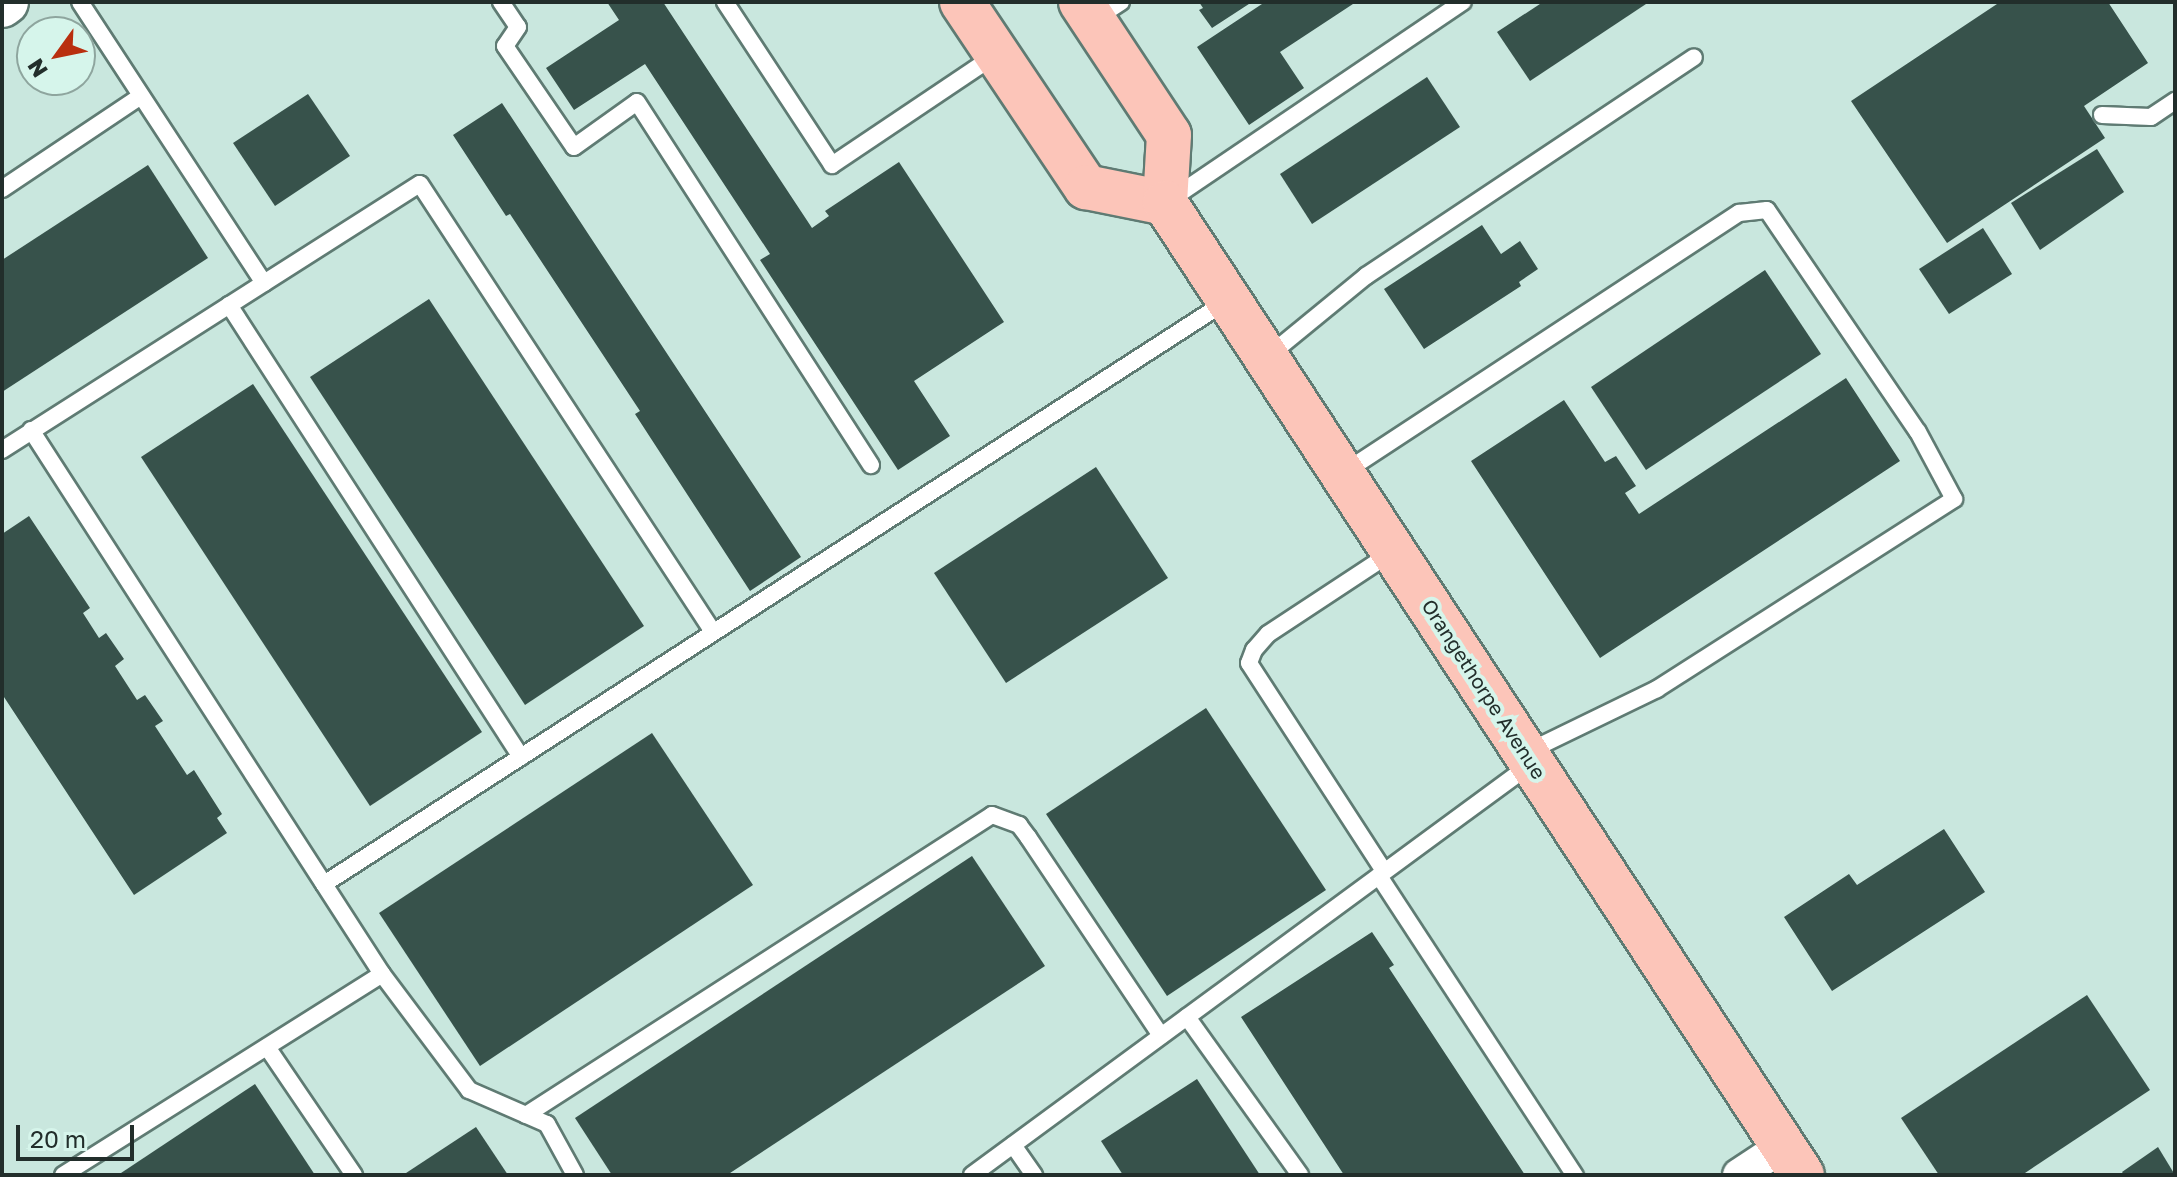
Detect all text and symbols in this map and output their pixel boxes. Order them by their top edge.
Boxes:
north arrow [16,16,96,96]
text: N [21,54,53,83]
street label: Orangethorpe Avenue [1417,595,1551,783]
scale bar [20,1109,138,1159]
text: 20 m [30,1124,86,1153]

